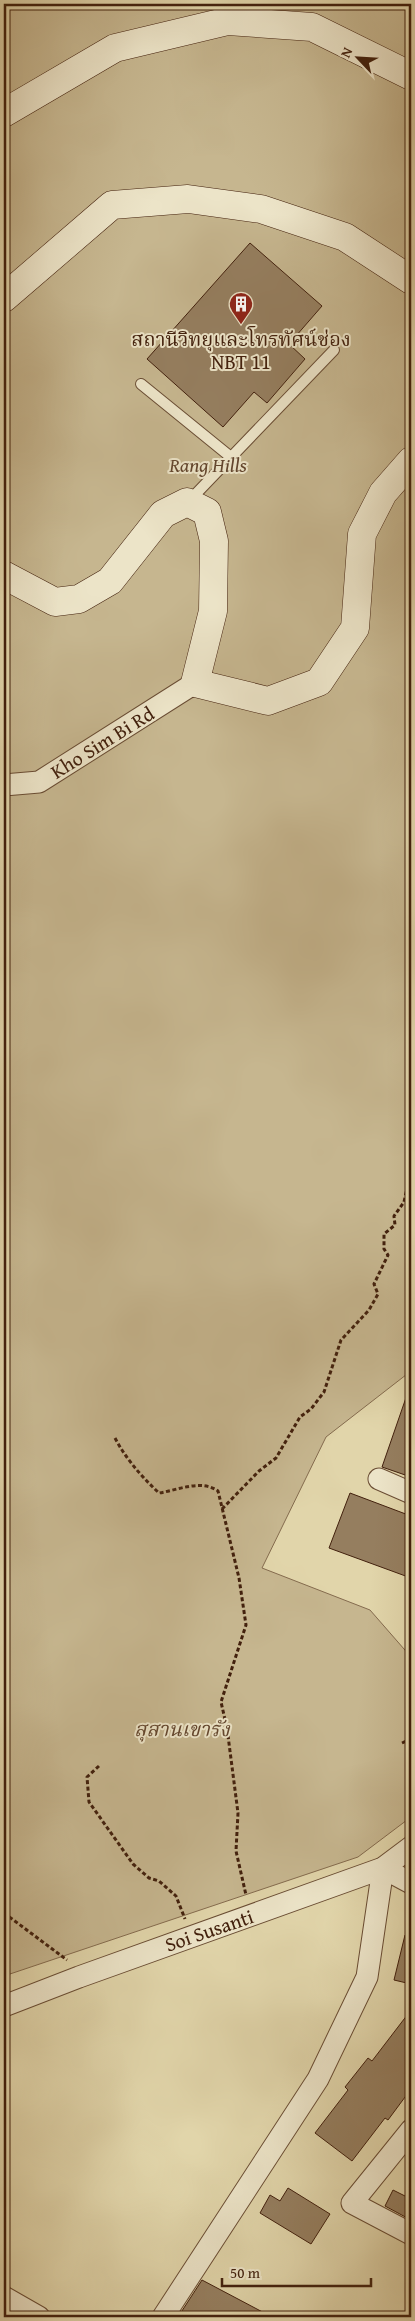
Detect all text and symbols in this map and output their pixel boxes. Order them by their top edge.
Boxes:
north arrow [332,32,382,82]
text: N [335,43,358,61]
building icon: สถานีวิทยุและโทรทัศน์ช่อง NBT 11 [228,291,254,325]
place label: สถานีวิทยุและโทรทัศน์ช่อง NBT 11 [131,324,351,376]
park label: Rang Hills [168,450,248,479]
street label: Kho Sim Bi Rd [45,698,160,785]
park label: สุสานเขารัง [134,1714,231,1743]
street label: Soi Susanti [161,1901,258,1959]
scale bar [222,2256,371,2288]
text: 50 m [230,2262,261,2283]

